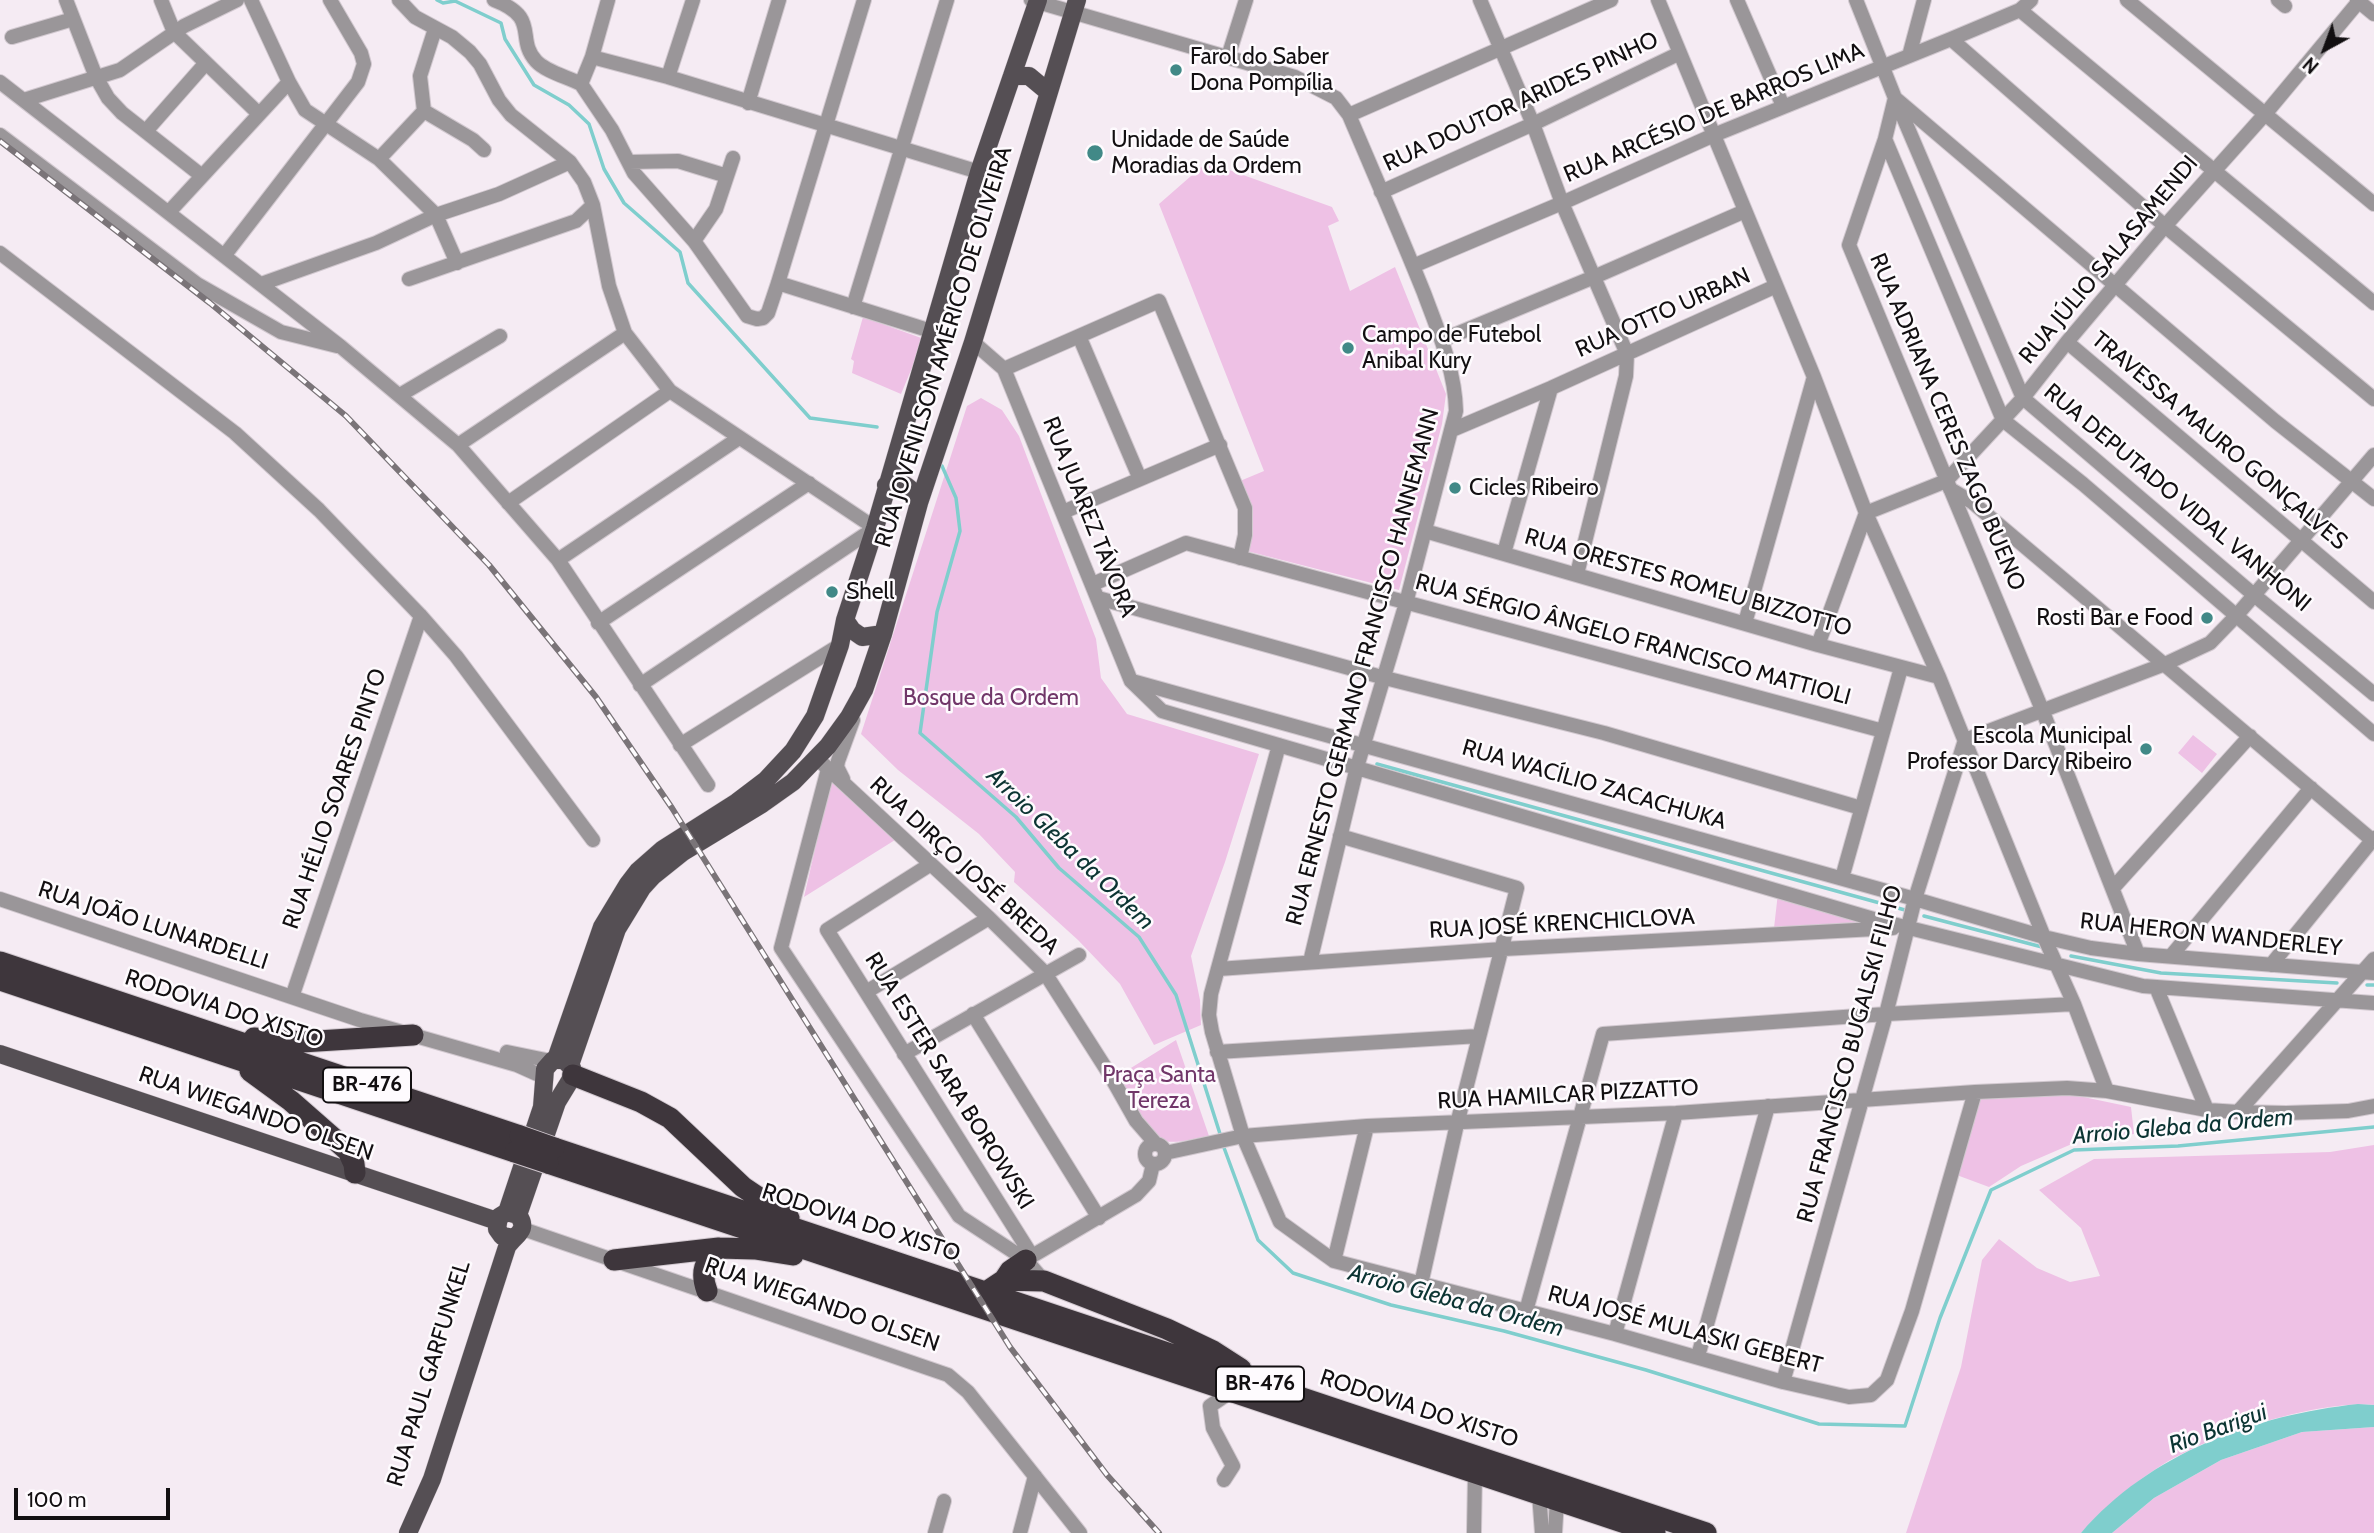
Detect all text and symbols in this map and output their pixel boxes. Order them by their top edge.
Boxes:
north arrow [2290,14,2360,84]
street label: RUA DOUTOR ARIDES PINHO [1379,26,1663,178]
street label: RUA ARCÉSIO DE BARROS LIMA [1560,37,1868,189]
place label: Farol do Saber Dona Pompília [1190,43,1333,97]
text: N [2298,52,2324,78]
marker: Farol do Saber Dona Pompília [1168,62,1184,78]
place label: Unidade de Saúde Moradias da Ordem [1111,126,1302,180]
street label: RUA JOVENILSON AMÉRICO DE OLIVEIRA [870,143,1018,551]
marker: Unidade de Saúde Moradias da Ordem [1085,143,1105,163]
street label: RUA JÚLIO SALASAMENDI [2014,150,2204,370]
street label: RUA ADRIANA CERES ZAGO BUENO [1863,249,2031,595]
street label: RUA OTTO URBAN [1571,262,1755,364]
place label: Campo de Futebol Anibal Kury [1362,321,1541,375]
street label: TRAVESSA MAURO GONÇALVES [2086,326,2352,556]
marker: Campo de Futebol Anibal Kury [1340,340,1356,356]
street label: RUA DEPUTADO VIDAL VANHONI [2038,378,2316,618]
street label: RUA ERNESTO GERMANO FRANCISCO HANNEMANN [1281,405,1445,929]
street label: RUA JUAREZ TÁVORA [1036,413,1142,621]
place label: Cicles Ribeiro [1469,474,1599,502]
marker: Cicles Ribeiro [1447,480,1463,496]
street label: RUA ORESTES ROMEU BIZZOTTO [1521,523,1855,643]
street label: RUA SÉRGIO ÂNGELO FRANCISCO MATTIOLI [1412,568,1854,712]
place label: Shell [846,578,894,606]
marker: Shell [824,584,840,600]
place label: Rosti Bar e Food [2036,604,2193,632]
marker: Rosti Bar e Food [2199,610,2215,626]
street label: RUA HÉLIO SOARES PINTO [277,665,393,933]
park label: Bosque da Ordem [903,684,1079,712]
place label: Escola Municipal Professor Darcy Ribeiro [1907,722,2132,776]
street label: RUA WACÍLIO ZACACHUKA [1459,734,1729,836]
marker: Escola Municipal Professor Darcy Ribeiro [2138,741,2154,757]
water label: Arroio Gleba da Ordem [980,762,1160,936]
street label: RUA DIRÇO JOSÉ BREDA [864,771,1064,961]
street label: RUA JOÃO LUNARDELLI [35,876,271,976]
street label: RUA FRANCISCO BUGALSKI FILHO [1792,882,1908,1226]
street label: RUA JOSÉ KRENCHICLOVA [1428,903,1696,945]
street label: RUA HERON WANDERLEY [2079,908,2343,962]
street label: RUA ESTER SARA BOROWSKI [858,948,1040,1214]
street label: RODOVIA DO XISTO [121,964,327,1054]
street label: RUA WIEGANDO OLSEN [135,1061,377,1167]
park label: Praça Santa Tereza [1102,1061,1216,1115]
road number: BR-476 [323,1068,411,1102]
street label: RUA HAMILCAR PIZZATTO [1437,1074,1699,1116]
water label: Arroio Gleba da Ordem [2071,1103,2295,1151]
street label: RODOVIA DO XISTO [758,1178,964,1268]
street label: RUA WIEGANDO OLSEN [701,1252,943,1358]
street label: RUA PAUL GARFUNKEL [382,1258,476,1490]
water label: Arroio Gleba da Ordem [1345,1258,1567,1344]
street label: RUA JOSÉ MULASKI GEBERT [1545,1280,1825,1380]
street label: RODOVIA DO XISTO [1316,1364,1522,1454]
road number: BR-476 [1216,1366,1304,1402]
water label: Rio Barigui [2165,1398,2271,1460]
scale bar [18,1474,173,1518]
text: 100 m [27,1487,86,1512]

